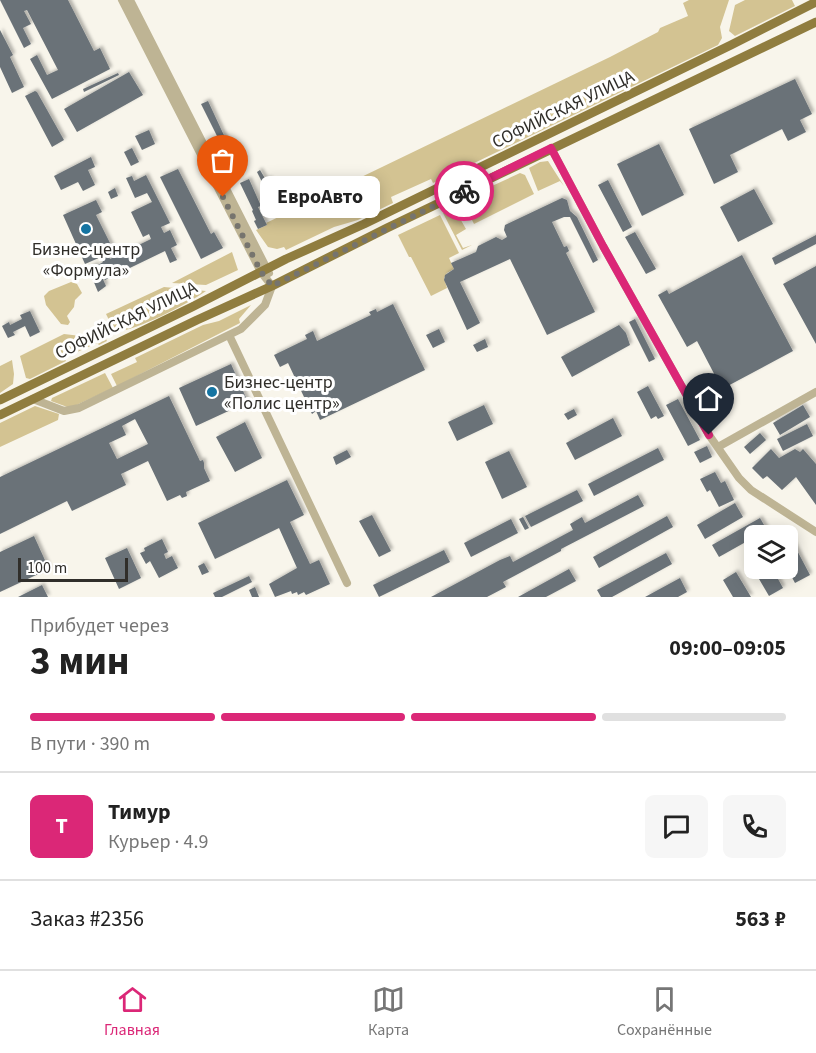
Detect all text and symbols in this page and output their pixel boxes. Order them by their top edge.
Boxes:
street label: СОФИЙСКАЯ УЛИЦА [488,64,639,155]
pin [197,135,248,197]
icon: bag [206,144,239,177]
courier [434,161,494,221]
icon: bike [448,175,481,208]
callout: ЕвроАвто [259,176,379,218]
text: ЕвроАвто [277,183,363,211]
marker: Бизнес-центр «Формула» [79,222,93,236]
place label: Бизнес-центр «Формула» [32,237,140,283]
street label: СОФИЙСКАЯ УЛИЦА [51,275,202,366]
place label: Бизнес-центр «Полис центр» [224,370,340,416]
pin [683,373,734,435]
icon: home [692,382,725,415]
marker: Бизнес-центр «Полис центр» [205,385,219,399]
map controls [744,525,798,579]
button: layers [744,525,798,579]
scale bar [18,555,128,582]
text: 100 m [27,557,67,579]
text: Прибудет через [30,612,169,640]
text: 09:00–09:05 [669,632,786,664]
text: 3 мин [30,634,130,690]
text: В пути · 390 m [30,730,150,758]
button: chat [645,795,708,858]
button: phone [723,795,786,858]
text: Тимур [108,796,171,828]
text: Т [55,810,68,842]
text: Курьер · 4.9 [108,828,208,856]
text: Заказ #2356 [30,903,144,935]
text: 563 ₽ [735,903,786,935]
tab: Главная [104,983,160,1041]
tab: Карта [368,983,409,1041]
tab: Сохранённые [617,983,712,1041]

